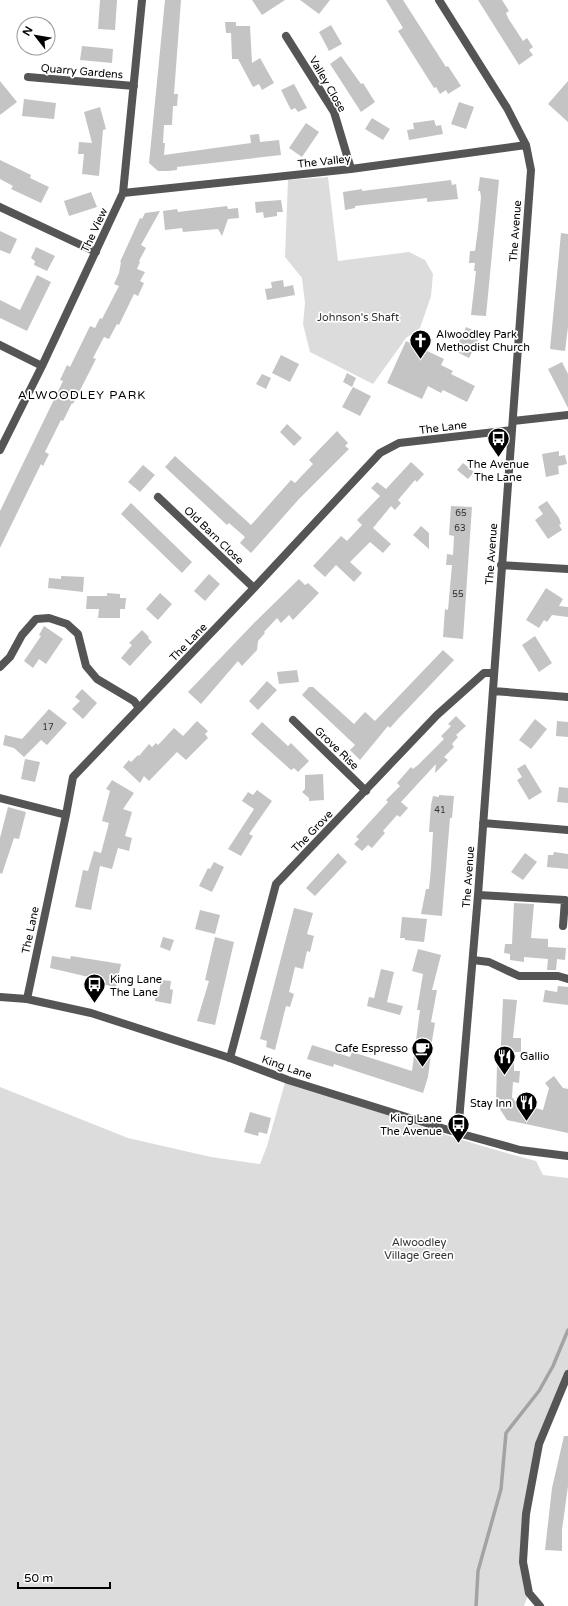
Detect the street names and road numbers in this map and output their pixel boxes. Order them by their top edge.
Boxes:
street label: Valley Close [306,54,349,114]
street label: Quarry Gardens [40,61,124,82]
street label: The Valley [297,152,351,171]
street label: The Avenue [507,200,524,262]
street label: The View [79,206,111,255]
street label: The Lane [419,418,468,437]
street label: Old Barn Close [181,504,246,567]
street label: The Avenue [483,523,500,585]
street label: The Lane [167,621,210,664]
street label: Grove Rise [312,724,361,772]
street label: The Grove [289,808,336,855]
street label: The Avenue [460,846,477,908]
street label: The Lane [19,905,42,955]
street label: King Lane [260,1053,314,1082]

